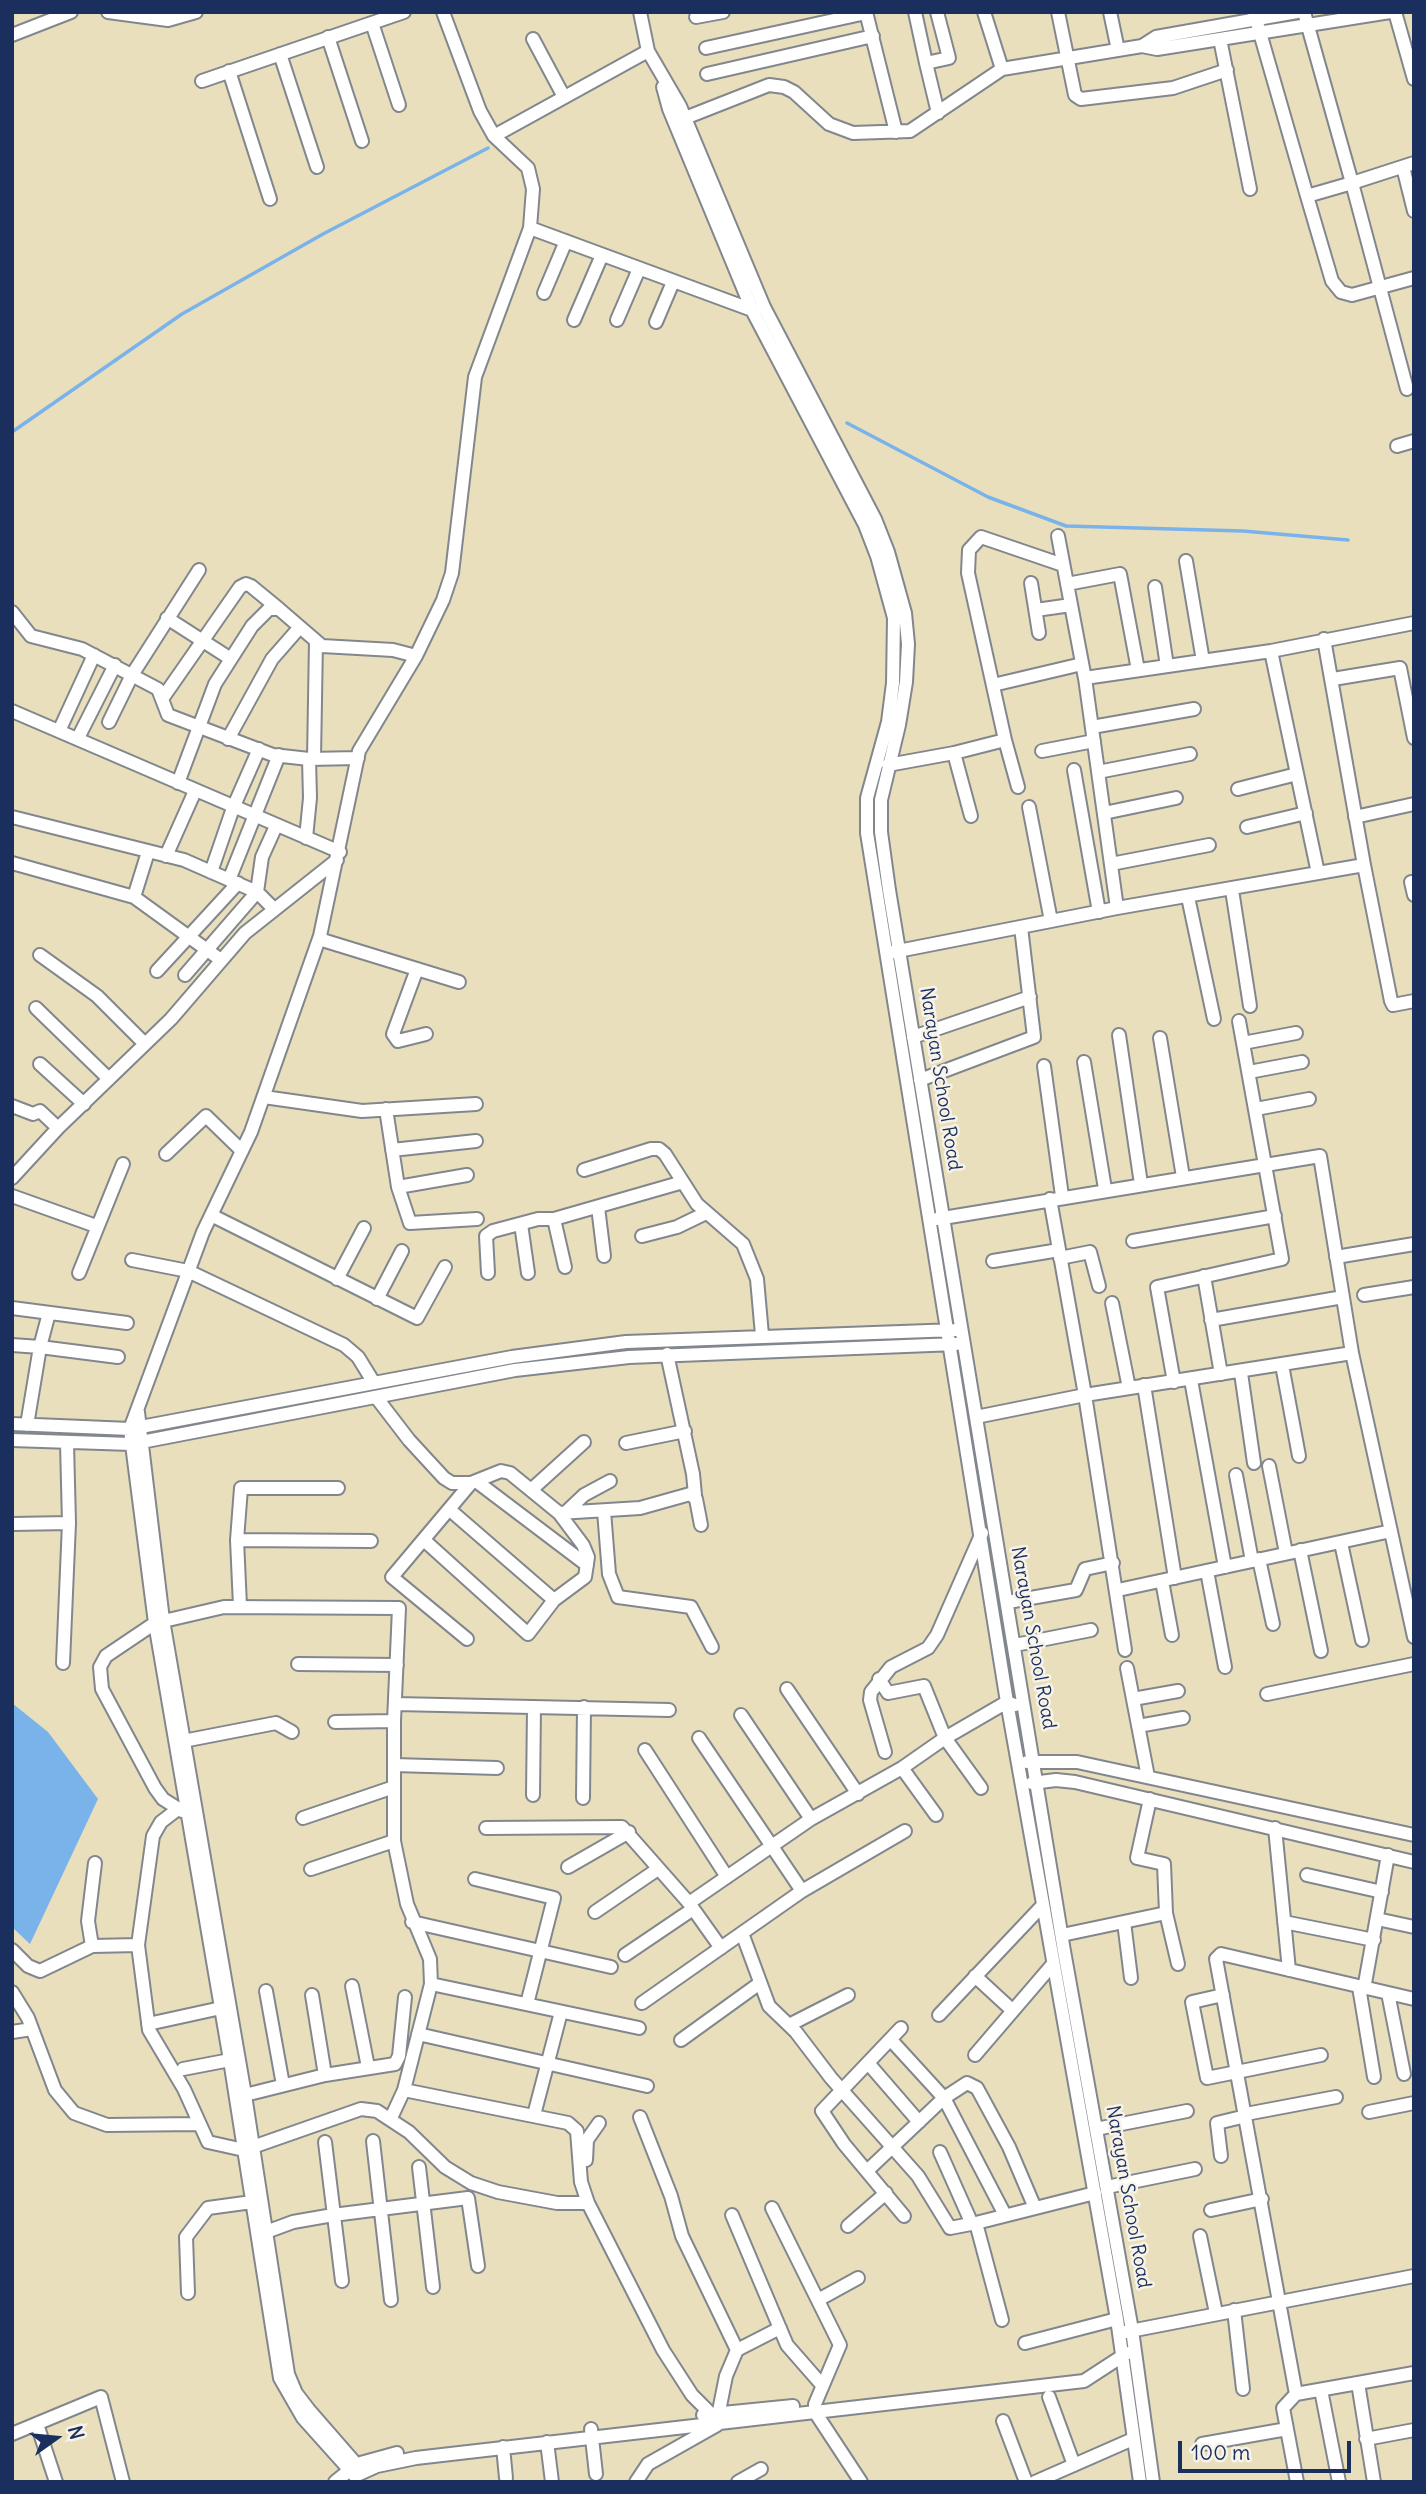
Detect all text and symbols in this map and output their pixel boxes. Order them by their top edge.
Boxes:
street label: Narayan School Road [914,986,966,1172]
street label: Narayan School Road [1006,1545,1060,1731]
street label: Narayan School Road [1101,2104,1155,2290]
north arrow [21,2403,91,2473]
text: N [63,2423,90,2442]
scale bar [1181,2428,1354,2472]
text: 100 m [1191,2439,1250,2466]

